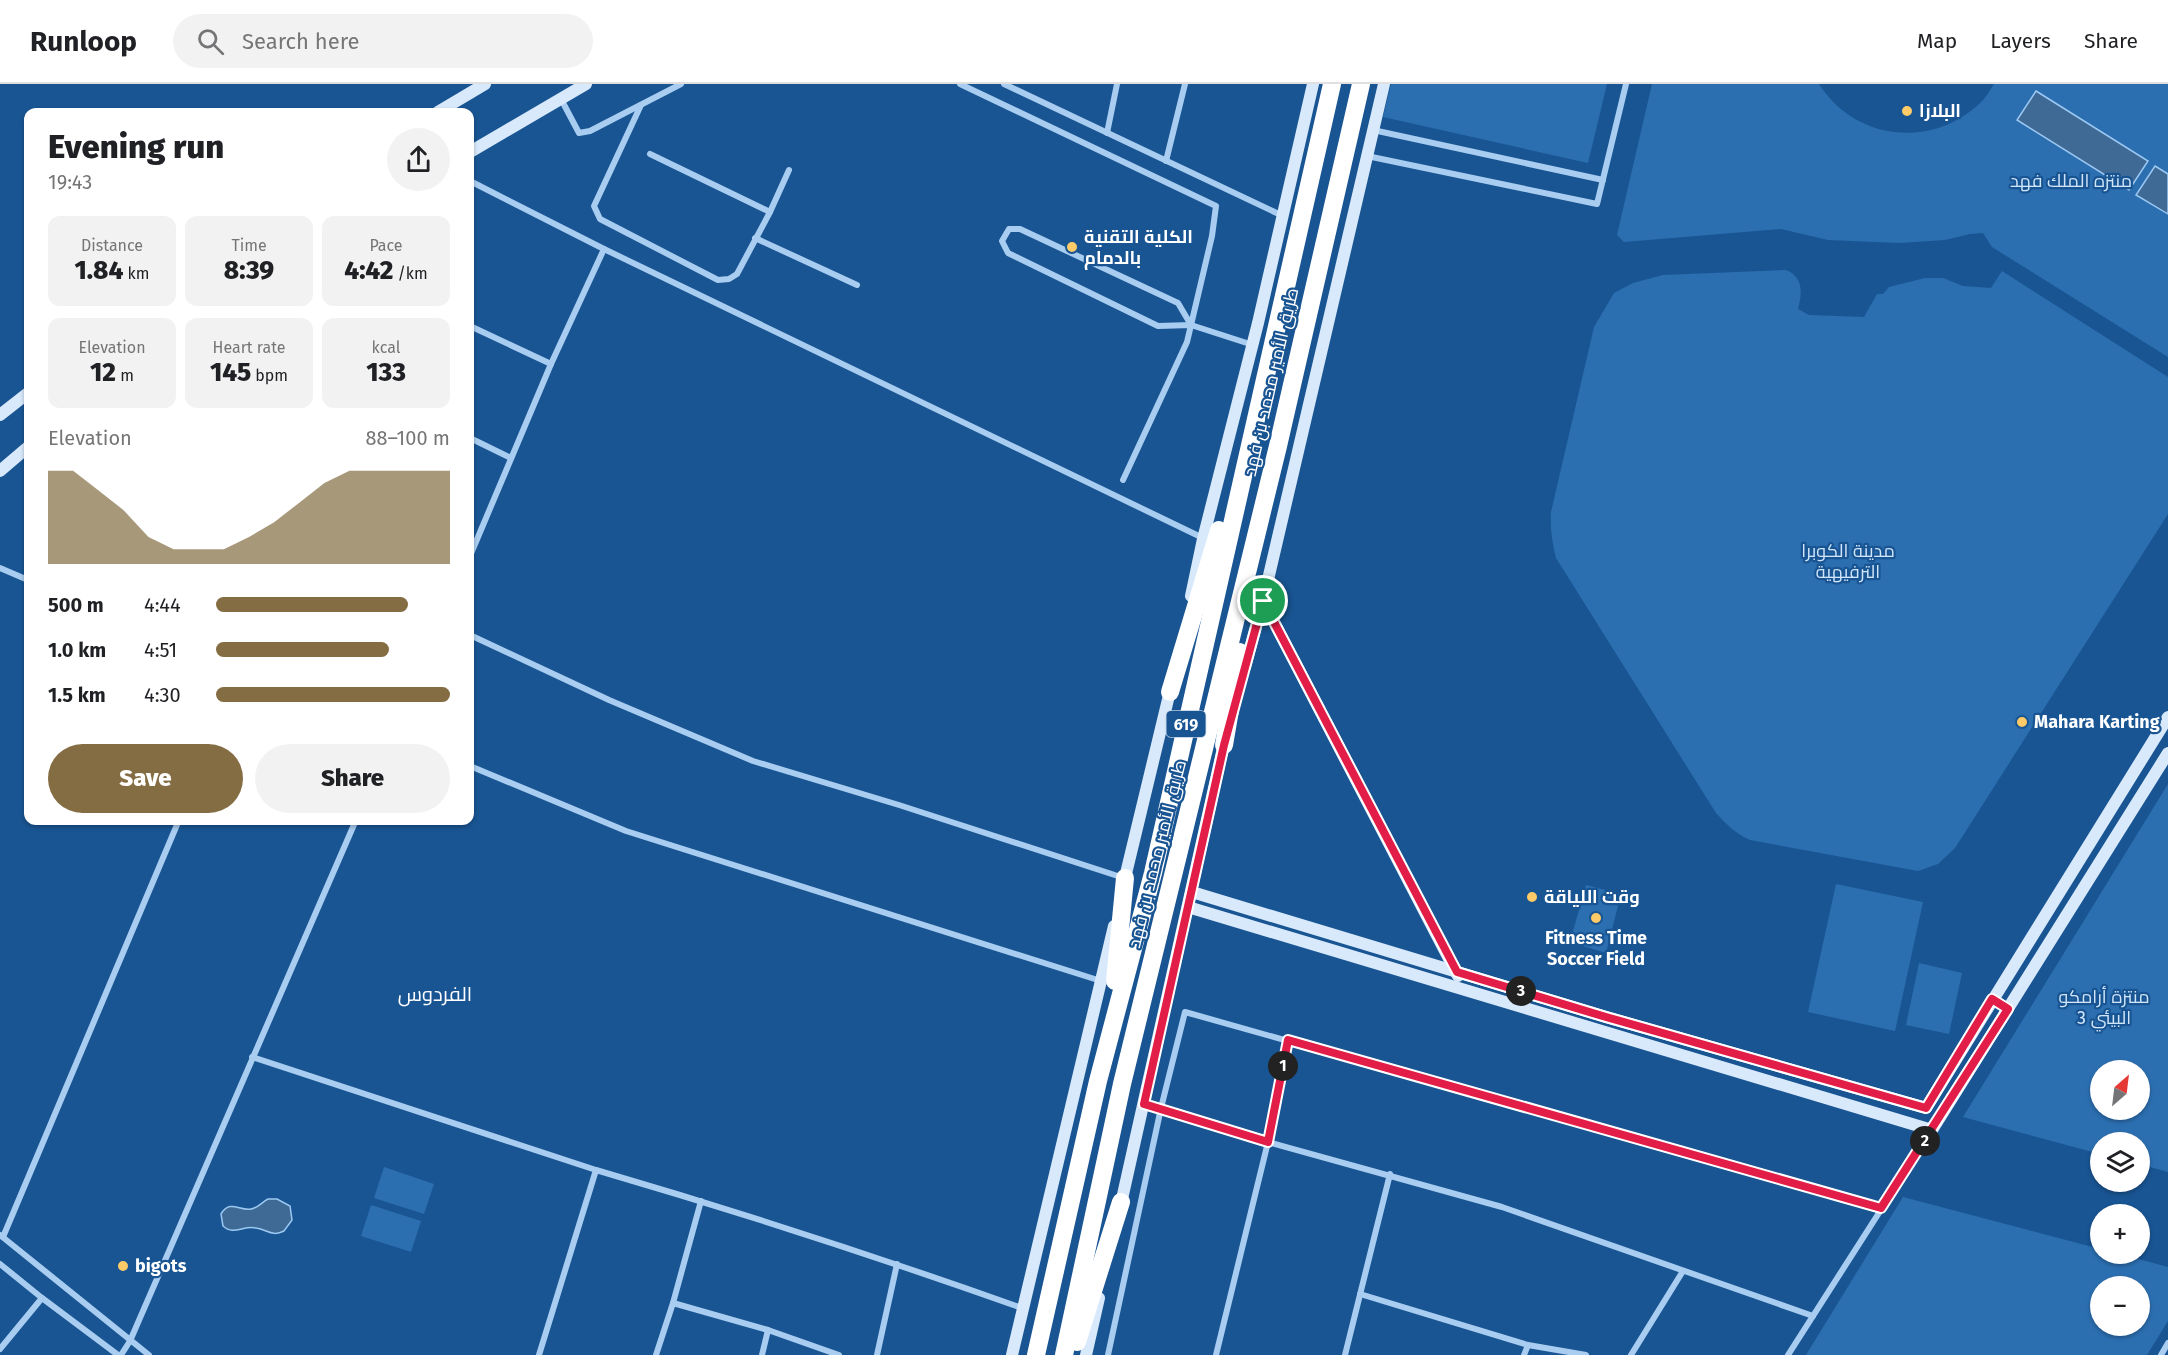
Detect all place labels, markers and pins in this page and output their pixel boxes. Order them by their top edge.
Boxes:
place label: البلازا [1919,100,1961,122]
marker: البلازا [1900,104,1914,118]
place label: الكلية التقنية بالدمام [1084,226,1193,270]
marker: الكلية التقنية بالدمام [1065,240,1079,254]
pin [1237,575,1288,626]
place label: Mahara Karting [2034,711,2160,733]
marker: Mahara Karting [2015,715,2029,729]
place label: وقت اللياقة [1544,886,1640,908]
marker: وقت اللياقة [1525,890,1539,904]
marker: Fitness Time Soccer Field [1589,911,1603,925]
place label: Fitness Time Soccer Field [1545,927,1647,970]
pin: 3 [1506,976,1536,1006]
pin: 1 [1268,1051,1298,1081]
pin: 2 [1910,1126,1940,1156]
place label: bigots [135,1255,187,1277]
marker: bigots [116,1259,130,1273]

